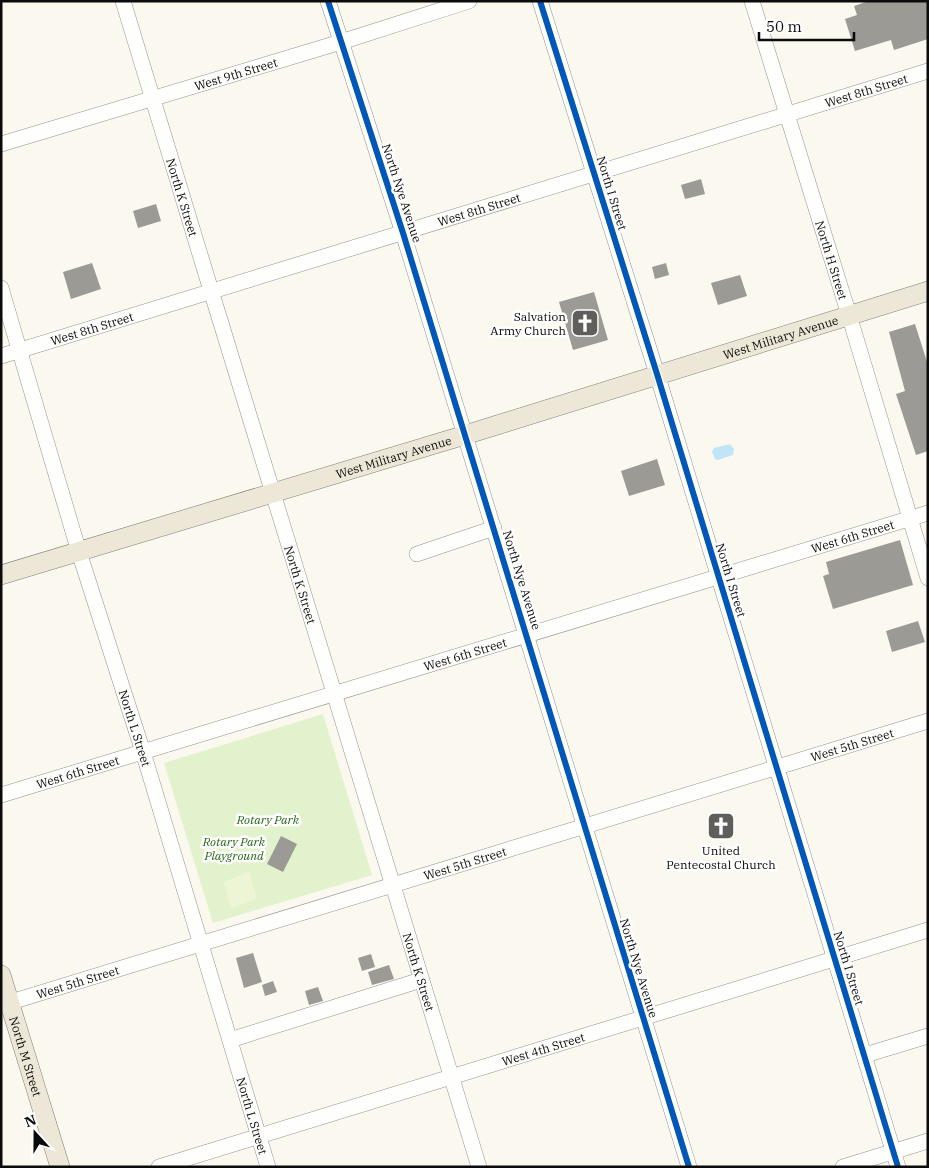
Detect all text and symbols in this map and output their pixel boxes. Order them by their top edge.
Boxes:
scale bar [759,10,854,42]
text: 50 m [766,17,802,36]
street label: West 9th Street [192,54,279,93]
street label: West 8th Street [823,70,909,110]
street label: North Nye Avenue [379,142,425,244]
street label: North I Street [594,154,630,232]
street label: North K Street [164,156,202,238]
street label: West 8th Street [436,189,522,229]
street label: North H Street [813,219,851,301]
street label: West 8th Street [49,308,135,348]
church icon: Salvation Army Church [570,308,600,338]
place label: Salvation Army Church [490,309,566,338]
street label: West Military Avenue [721,312,840,362]
street label: West Military Avenue [334,432,453,481]
street label: West 6th Street [809,516,896,556]
street label: North Nye Avenue [500,529,544,631]
street label: North I Street [713,541,749,619]
street label: North K Street [282,544,320,626]
street label: West 6th Street [422,634,508,674]
street label: North L Street [116,688,154,768]
street label: West 5th Street [809,725,895,764]
street label: West 6th Street [34,752,121,791]
church icon: United Pentecostal Church [706,811,736,841]
park label: Rotary Park [236,812,300,827]
park label: Rotary Park Playground [202,834,266,863]
street label: West 5th Street [421,843,508,883]
place label: United Pentecostal Church [666,843,776,872]
street label: North Nye Avenue [617,917,661,1019]
street label: North I Street [831,929,867,1007]
street label: North K Street [400,931,438,1013]
street label: West 5th Street [34,962,121,1001]
street label: North M Street [7,1014,45,1098]
street label: West 4th Street [500,1029,586,1068]
street label: North L Street [234,1075,271,1156]
north arrow [10,1108,60,1158]
text: N [22,1110,39,1131]

